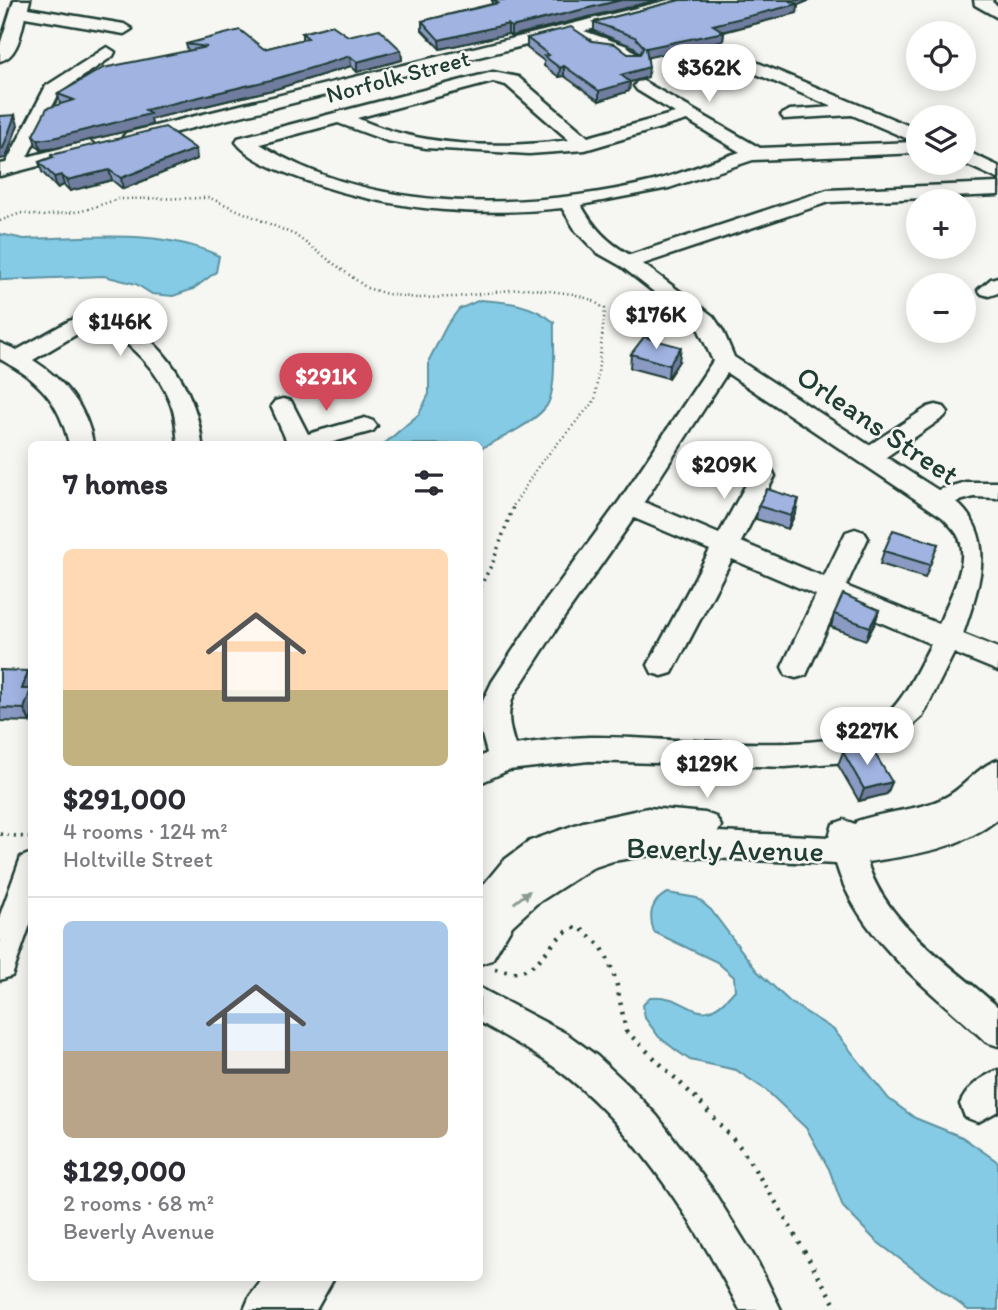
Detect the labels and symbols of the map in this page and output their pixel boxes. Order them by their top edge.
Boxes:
street label: Norfolk Street [323,43,473,109]
pin: $362K [660,44,758,104]
pin: $176K [607,292,705,351]
pin: $146K [71,298,169,358]
pin: $291K [277,354,375,413]
street label: Orleans Street [790,357,966,493]
pin: $209K [675,442,773,501]
pin: $227K [818,708,916,767]
pin: $129K [658,740,756,800]
street label: Beverly Avenue [626,829,824,869]
one-way arrow [513,890,531,905]

